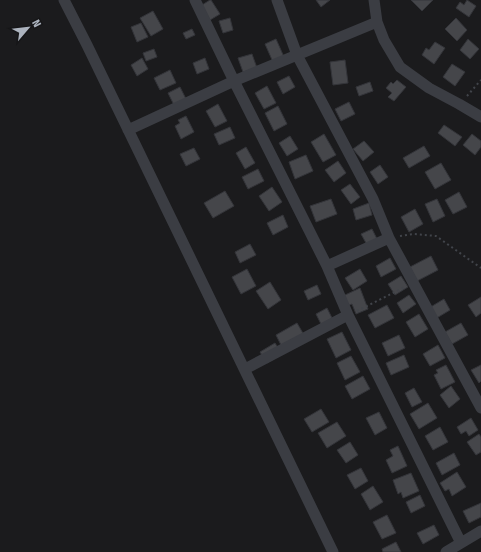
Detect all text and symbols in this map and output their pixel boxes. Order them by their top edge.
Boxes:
north arrow [8,8,48,48]
text: N [29,18,44,30]

